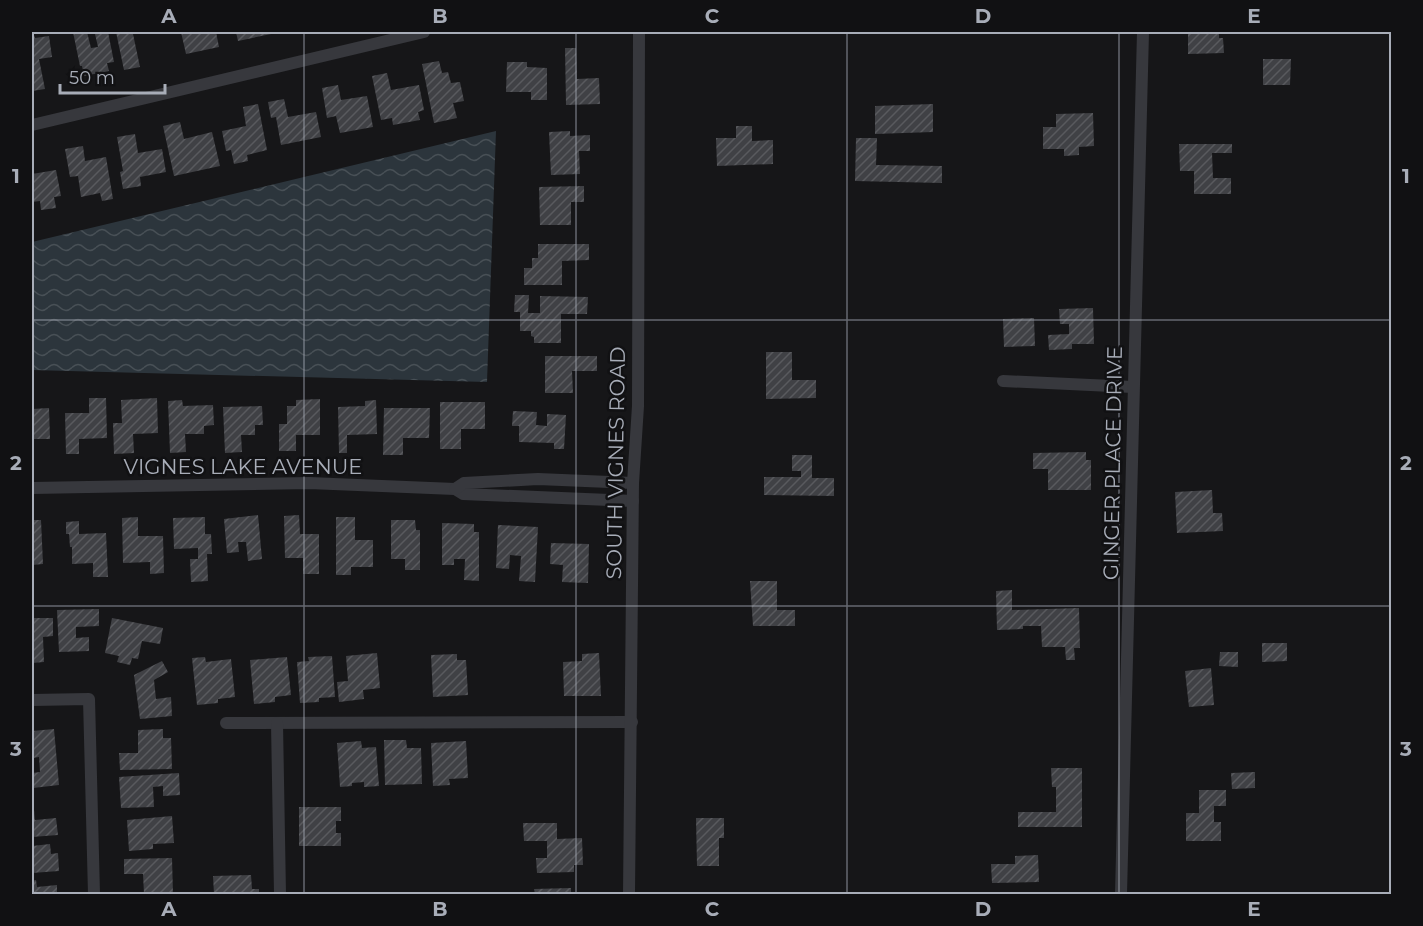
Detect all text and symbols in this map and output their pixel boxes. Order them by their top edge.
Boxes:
text: A [160,4,177,28]
text: B [432,4,448,28]
text: C [705,4,720,28]
text: D [975,4,991,28]
text: E [1247,4,1261,28]
scale bar [60,57,165,95]
text: 50 m [69,67,115,89]
text: 1 [12,164,20,188]
text: 1 [1402,164,1410,188]
street label: SOUTH VIGNES ROAD [601,346,630,580]
street label: GINGER PLACE DRIVE [1098,346,1127,580]
text: 2 [10,451,22,475]
text: 2 [1400,451,1412,475]
street label: VIGNES LAKE AVENUE [124,454,362,479]
text: 3 [9,737,22,761]
text: 3 [1399,737,1412,761]
text: A [160,897,177,921]
text: B [432,897,448,921]
text: C [705,897,720,921]
text: D [975,897,991,921]
text: E [1247,897,1261,921]

